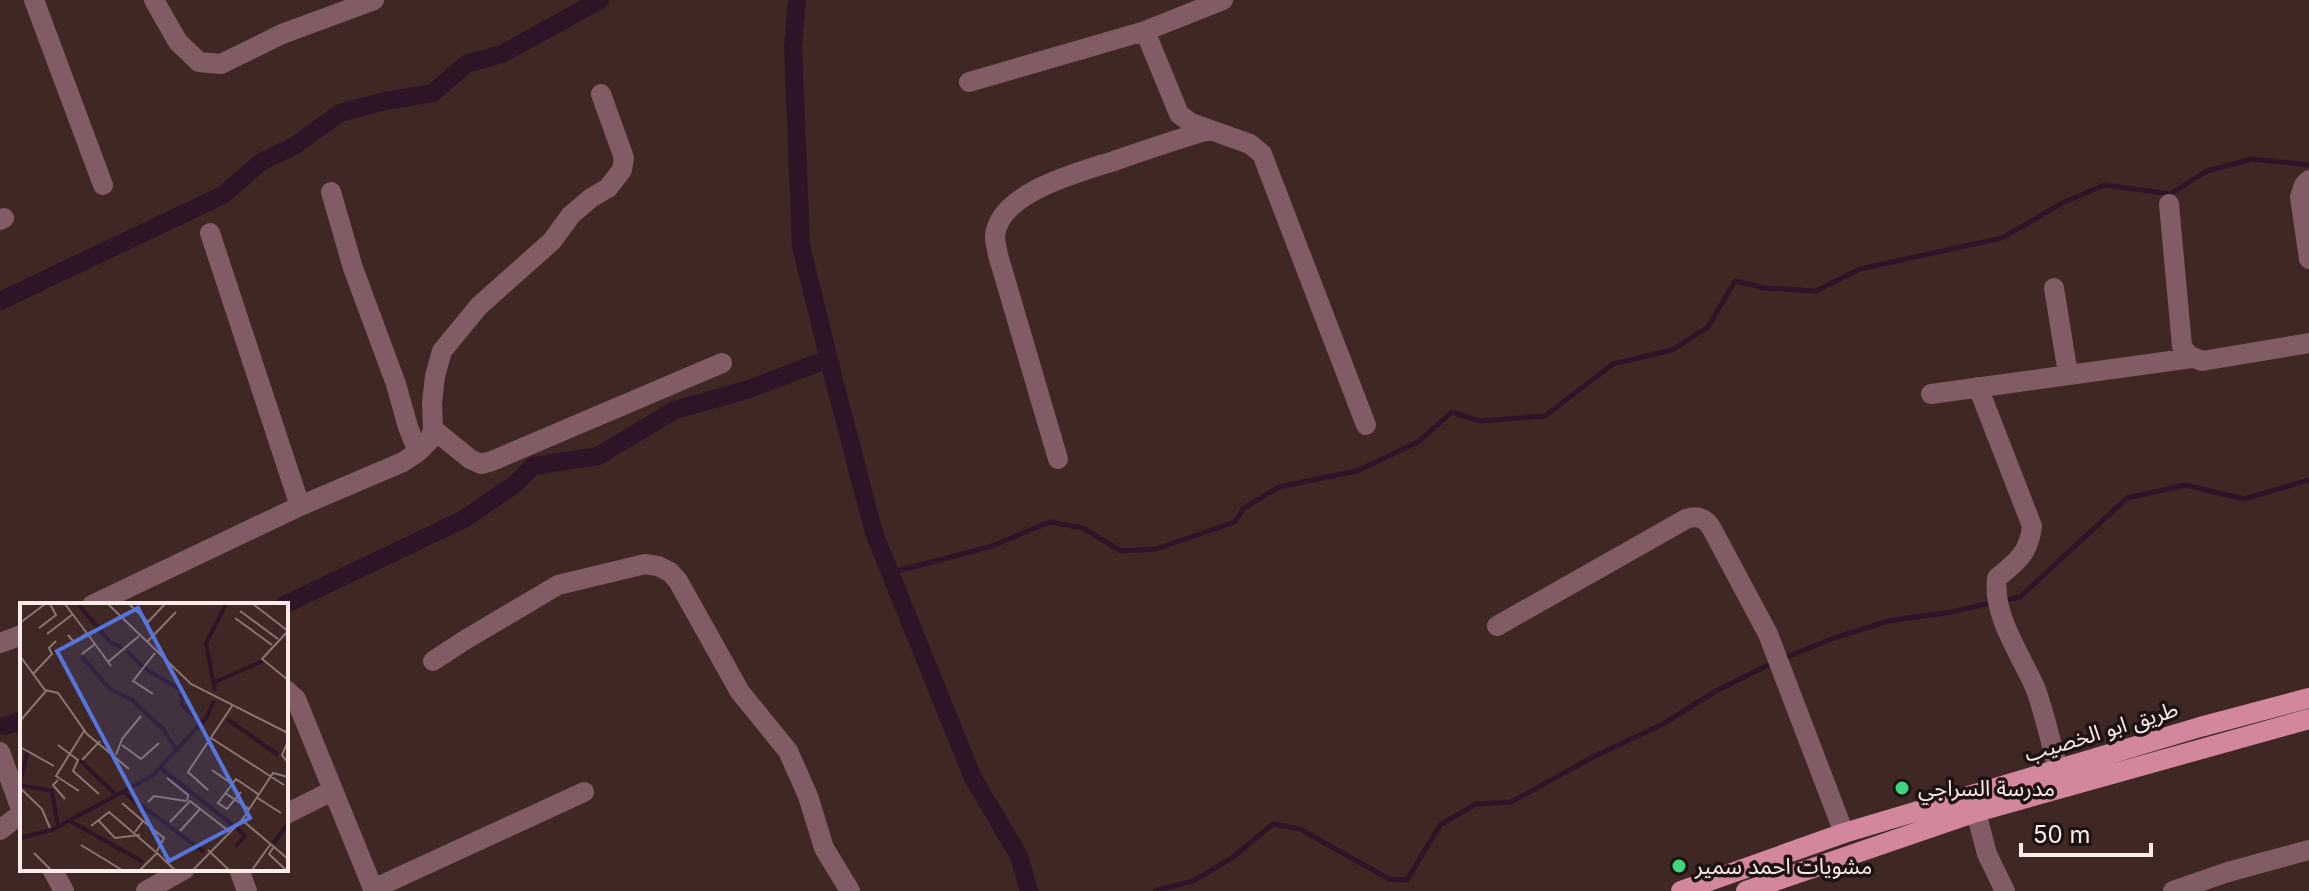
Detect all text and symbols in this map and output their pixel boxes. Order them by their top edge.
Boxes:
inset map [20,603,288,871]
street label: طريق ابو الخصيب [2021,695,2181,768]
place label: مدرسة السراجي [1918,775,2055,805]
marker: مدرسة السراجي [1893,779,1911,797]
scale bar [2021,807,2151,857]
text: 50 m [2033,820,2091,849]
place label: مشويات احمد سمير [1694,853,1872,879]
marker: مشويات احمد سمير [1670,857,1688,875]

